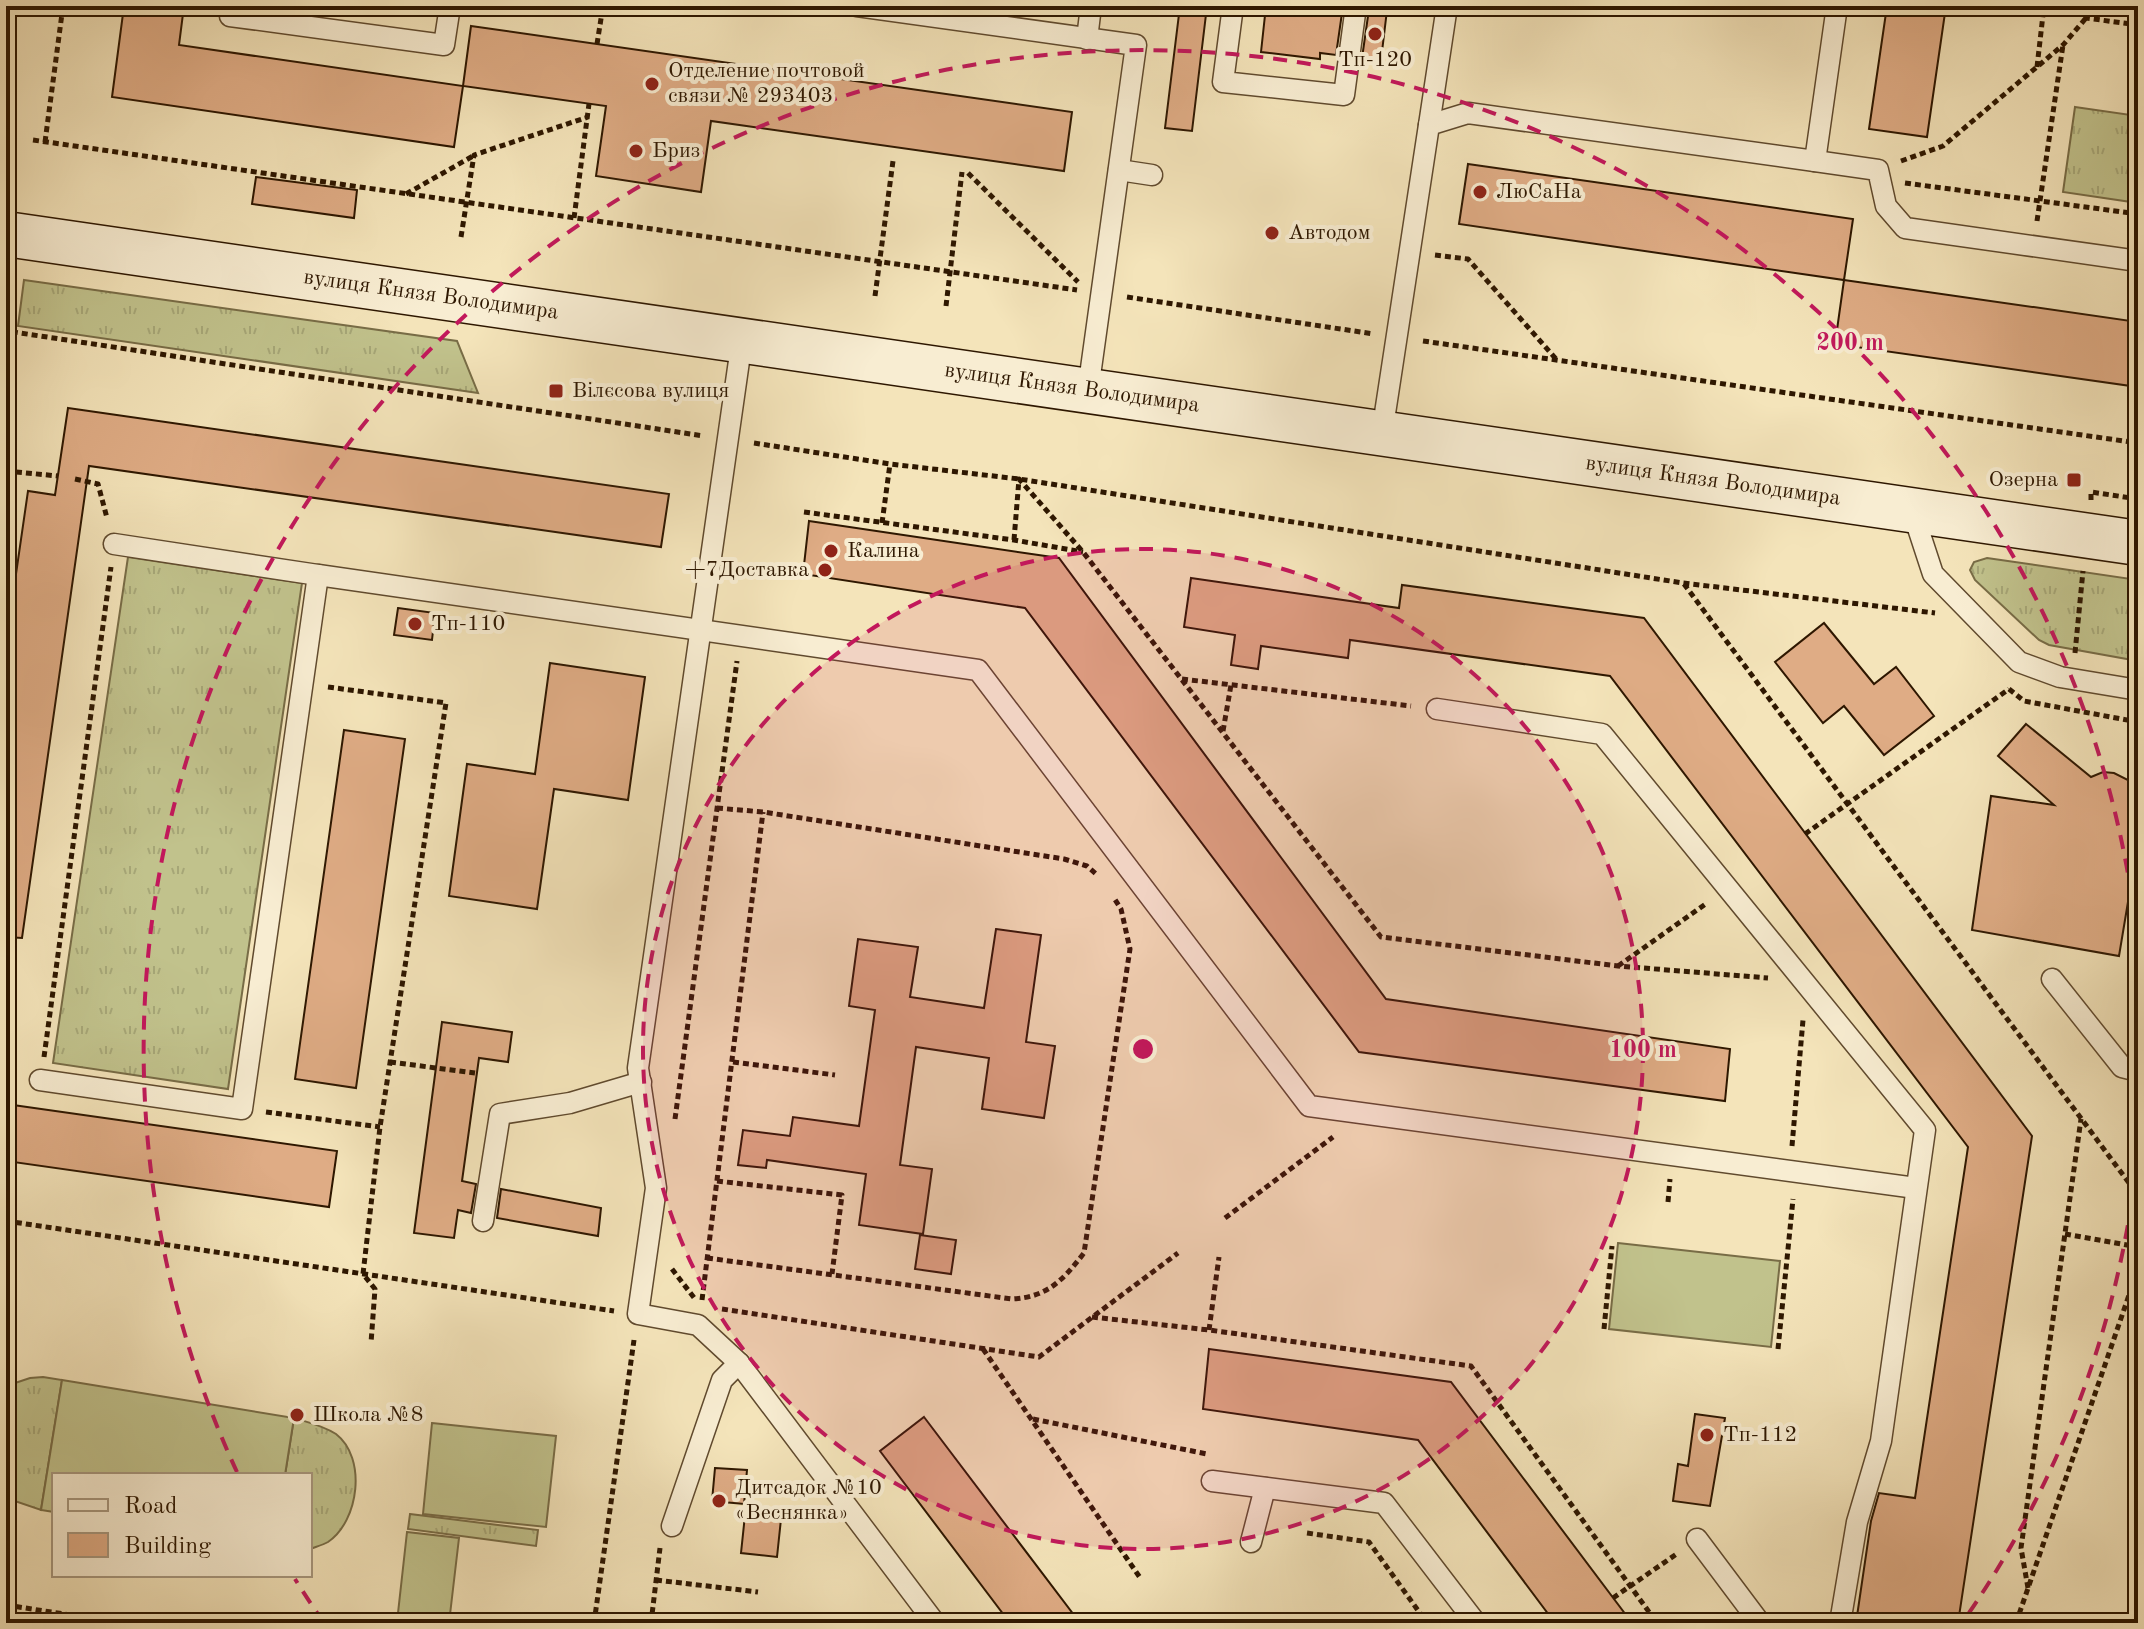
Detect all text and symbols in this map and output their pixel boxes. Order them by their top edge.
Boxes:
marker: Тп-120 [1366,25,1384,43]
place label: Тп-120 [1338,49,1412,71]
place label: Отделение почтовой связи № 293403 [668,60,865,107]
marker: Отделение почтовой связи № 293403 [643,75,661,93]
place label: Бриз [652,140,700,162]
marker: Бриз [627,142,645,160]
place label: ЛюСаНа [1496,181,1582,203]
marker: ЛюСаНа [1471,183,1489,201]
place label: Автодом [1288,222,1370,244]
marker: Автодом [1263,224,1281,242]
street label: вулиця Князя Володимира [302,266,560,324]
text: 200 m [1816,332,1884,356]
street label: вулиця Князя Володимира [943,359,1201,417]
place label: Вілєсова вулиця [572,380,730,402]
marker: Вілєсова вулиця [547,382,565,400]
street label: вулиця Князя Володимира [1584,452,1842,510]
place label: Озерна [1989,469,2058,491]
marker: Озерна [2065,471,2083,489]
place label: Калина [847,540,920,562]
marker: Калина [822,542,840,560]
place label: +7Доставка [685,559,809,581]
marker: +7Доставка [816,561,834,579]
place label: Тп-110 [431,613,505,635]
marker: Тп-110 [406,615,424,633]
centre of rings [1129,1035,1157,1063]
text: 100 m [1609,1039,1677,1063]
place label: Школа №8 [313,1404,424,1426]
marker: Школа №8 [288,1406,306,1424]
place label: Тп-112 [1723,1424,1797,1446]
marker: Тп-112 [1698,1426,1716,1444]
legend [52,1473,312,1577]
place label: Дитсадок №10 «Веснянка» [735,1477,882,1524]
marker: Дитсадок №10 «Веснянка» [710,1492,728,1510]
text: Road [124,1495,177,1519]
text: Building [124,1535,211,1559]

